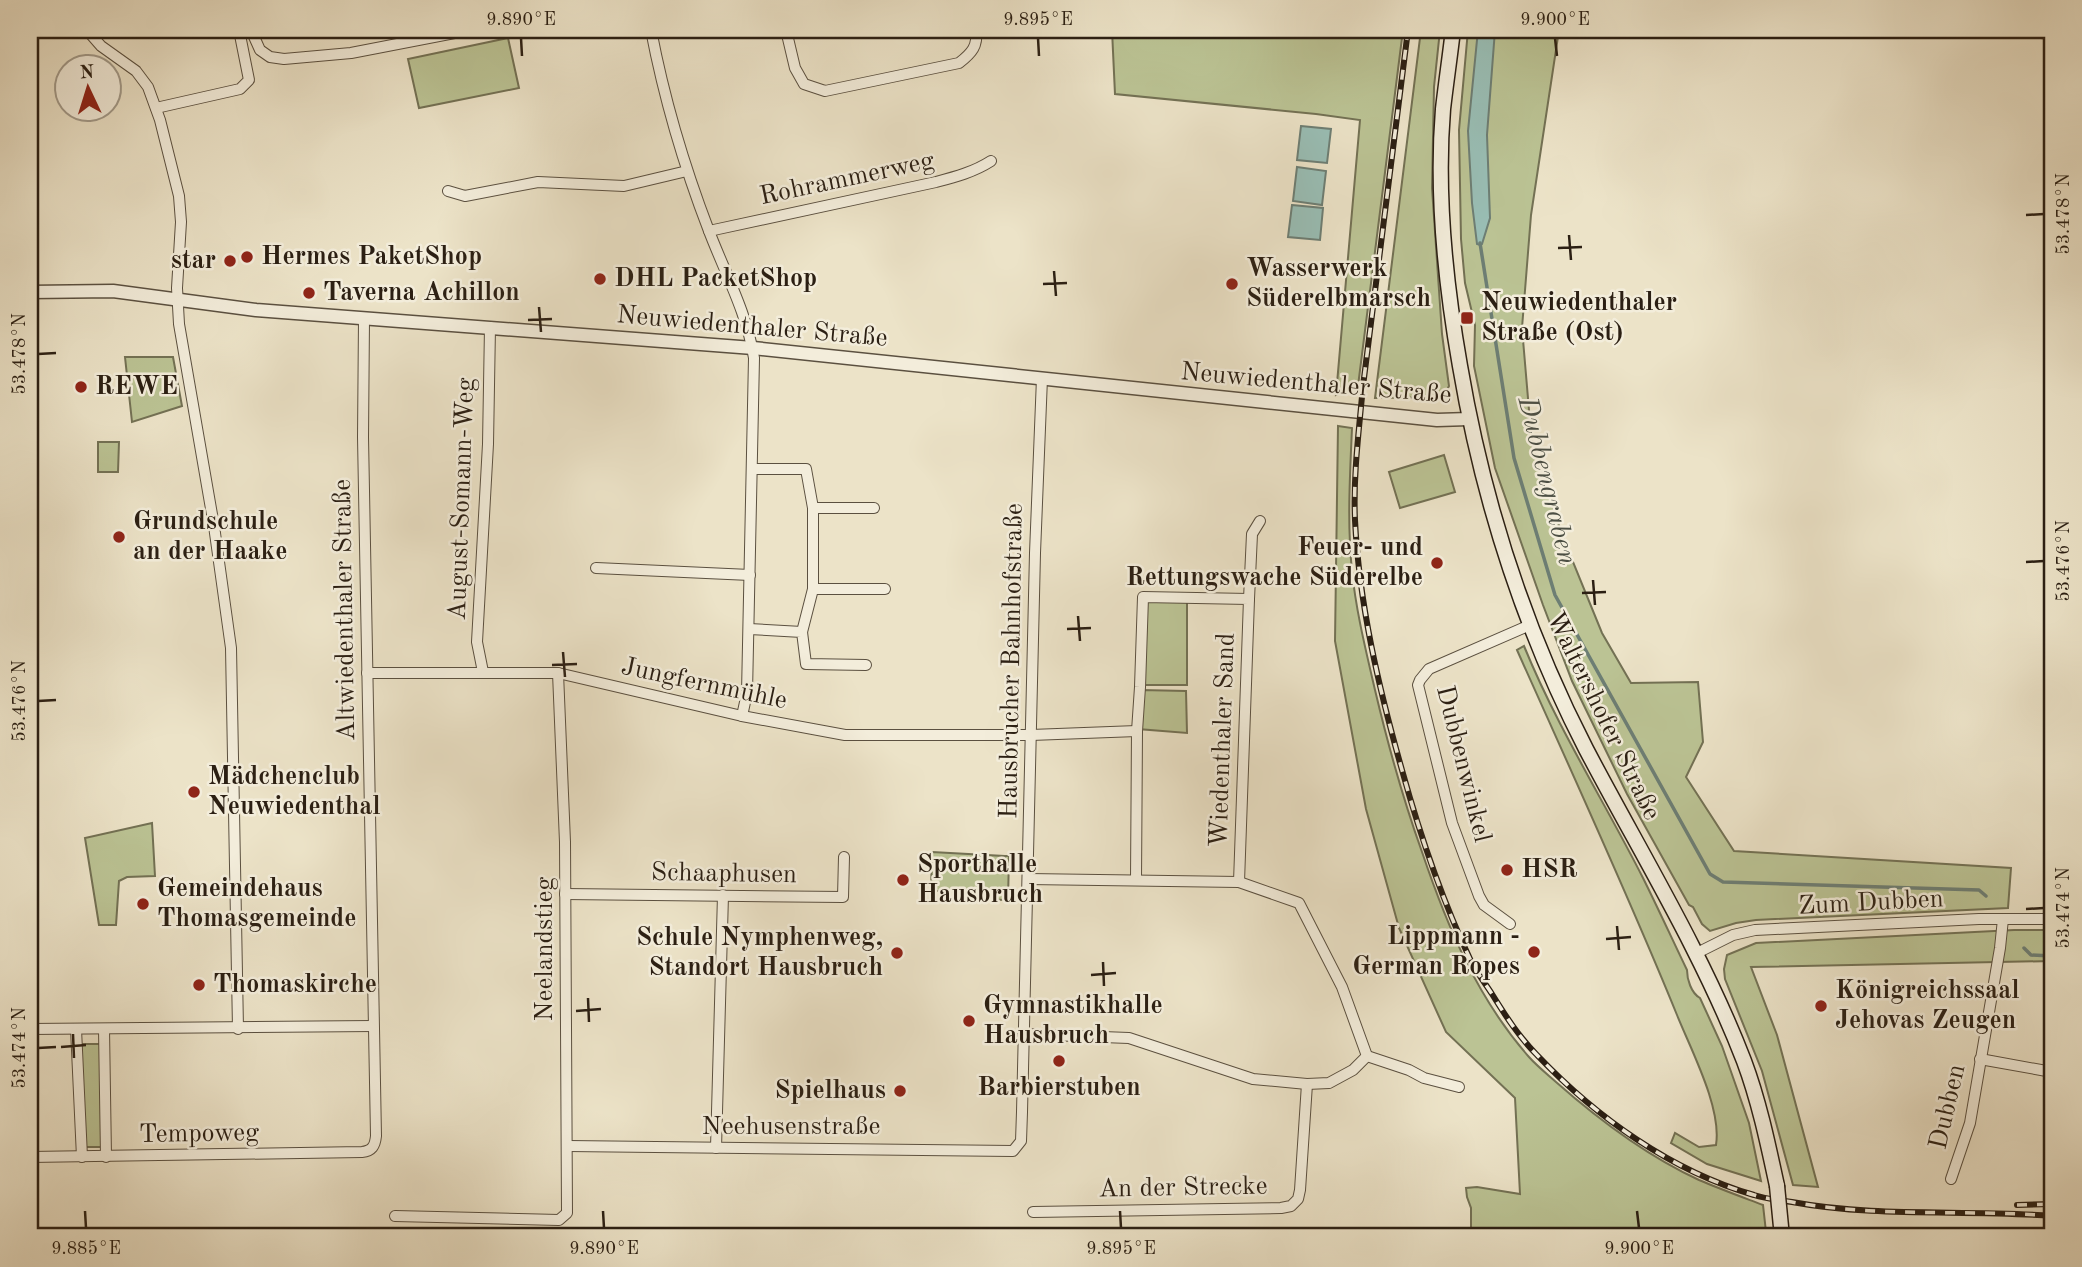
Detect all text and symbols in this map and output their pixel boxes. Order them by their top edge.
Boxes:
text: 9.890°E [486,11,556,29]
text: 9.895°E [1003,11,1073,29]
text: 9.900°E [1520,11,1590,29]
north arrow [52,52,122,122]
text: N [79,64,95,84]
street label: Rohrammerweg [757,148,937,210]
text: 53.478°N [2055,173,2073,255]
place label: Hermes PaketShop [261,244,482,270]
place label: star [171,248,216,274]
marker: Hermes PaketShop [239,249,255,265]
marker: star [222,253,238,269]
place label: Wasserwerk Süderelbmarsch [1246,256,1431,312]
place label: DHL PacketShop [614,266,817,292]
marker: DHL PacketShop [592,271,608,287]
marker: Wasserwerk Süderelbmarsch [1224,276,1240,292]
place label: Taverna Achillon [323,280,520,306]
marker: Taverna Achillon [301,285,317,301]
place label: Neuwiedenthaler Straße (Ost) [1481,290,1677,346]
street label: Neuwiedenthaler Straße [615,302,889,352]
marker: Neuwiedenthaler Straße (Ost) [1459,310,1475,326]
text: 53.478°N [11,313,29,395]
street label: Neuwiedenthaler Straße [1179,359,1453,409]
place label: REWE [95,374,178,400]
street label: August-Somann-Weg [445,377,479,621]
marker: REWE [73,379,89,395]
water label: Dubbengraben [1511,393,1580,568]
street label: Altwiedenthaler Straße [330,479,360,741]
street label: Hausbrucher Bahnhofstraße [996,503,1028,819]
place label: Grundschule an der Haake [133,509,287,565]
text: 53.476°N [2055,520,2073,602]
marker: Grundschule an der Haake [111,529,127,545]
place label: Feuer- und Rettungswache Süderelbe [1126,535,1423,591]
marker: Feuer- und Rettungswache Süderelbe [1429,555,1445,571]
street label: Waltershofer Straße [1541,608,1665,824]
street label: Wiedenthaler Sand [1206,632,1240,848]
street label: Jungfernmühle [619,654,789,714]
text: 53.476°N [11,660,29,742]
street label: Dubbenwinkel [1431,683,1495,845]
place label: Mädchenclub Neuwiedenthal [208,764,381,820]
marker: Mädchenclub Neuwiedenthal [186,784,202,800]
place label: Sporthalle Hausbruch [917,852,1043,908]
place label: HSR [1521,857,1578,883]
street label: Schaaphusen [651,860,797,888]
marker: HSR [1499,862,1515,878]
text: 53.474°N [2055,867,2073,949]
marker: Sporthalle Hausbruch [895,872,911,888]
place label: Gemeindehaus Thomasgemeinde [157,876,357,932]
street label: Neelandstieg [532,877,558,1021]
street label: Zum Dubben [1798,886,1944,920]
marker: Gemeindehaus Thomasgemeinde [135,896,151,912]
place label: Lippmann - German Ropes [1352,924,1520,980]
place label: Schule Nymphenweg, Standort Hausbruch [636,925,883,981]
marker: Lippmann - German Ropes [1526,944,1542,960]
marker: Schule Nymphenweg, Standort Hausbruch [889,945,905,961]
place label: Thomaskirche [213,972,377,998]
marker: Thomaskirche [191,977,207,993]
place label: Königreichssaal Jehovas Zeugen [1835,978,2019,1034]
place label: Gymnastikhalle Hausbruch [983,993,1163,1049]
marker: Königreichssaal Jehovas Zeugen [1813,998,1829,1014]
text: 53.474°N [11,1007,29,1089]
marker: Gymnastikhalle Hausbruch [961,1013,977,1029]
marker: Barbierstuben [1051,1053,1067,1069]
street label: Dubben [1926,1062,1970,1152]
place label: Barbierstuben [977,1075,1141,1101]
place label: Spielhaus [775,1078,886,1104]
marker: Spielhaus [892,1083,908,1099]
street label: Neehusenstraße [702,1114,880,1140]
street label: Tempoweg [139,1120,259,1148]
street label: An der Strecke [1098,1174,1268,1202]
text: 9.885°E [51,1240,121,1258]
text: 9.890°E [569,1240,639,1258]
text: 9.895°E [1086,1240,1156,1258]
text: 9.900°E [1604,1240,1674,1258]

